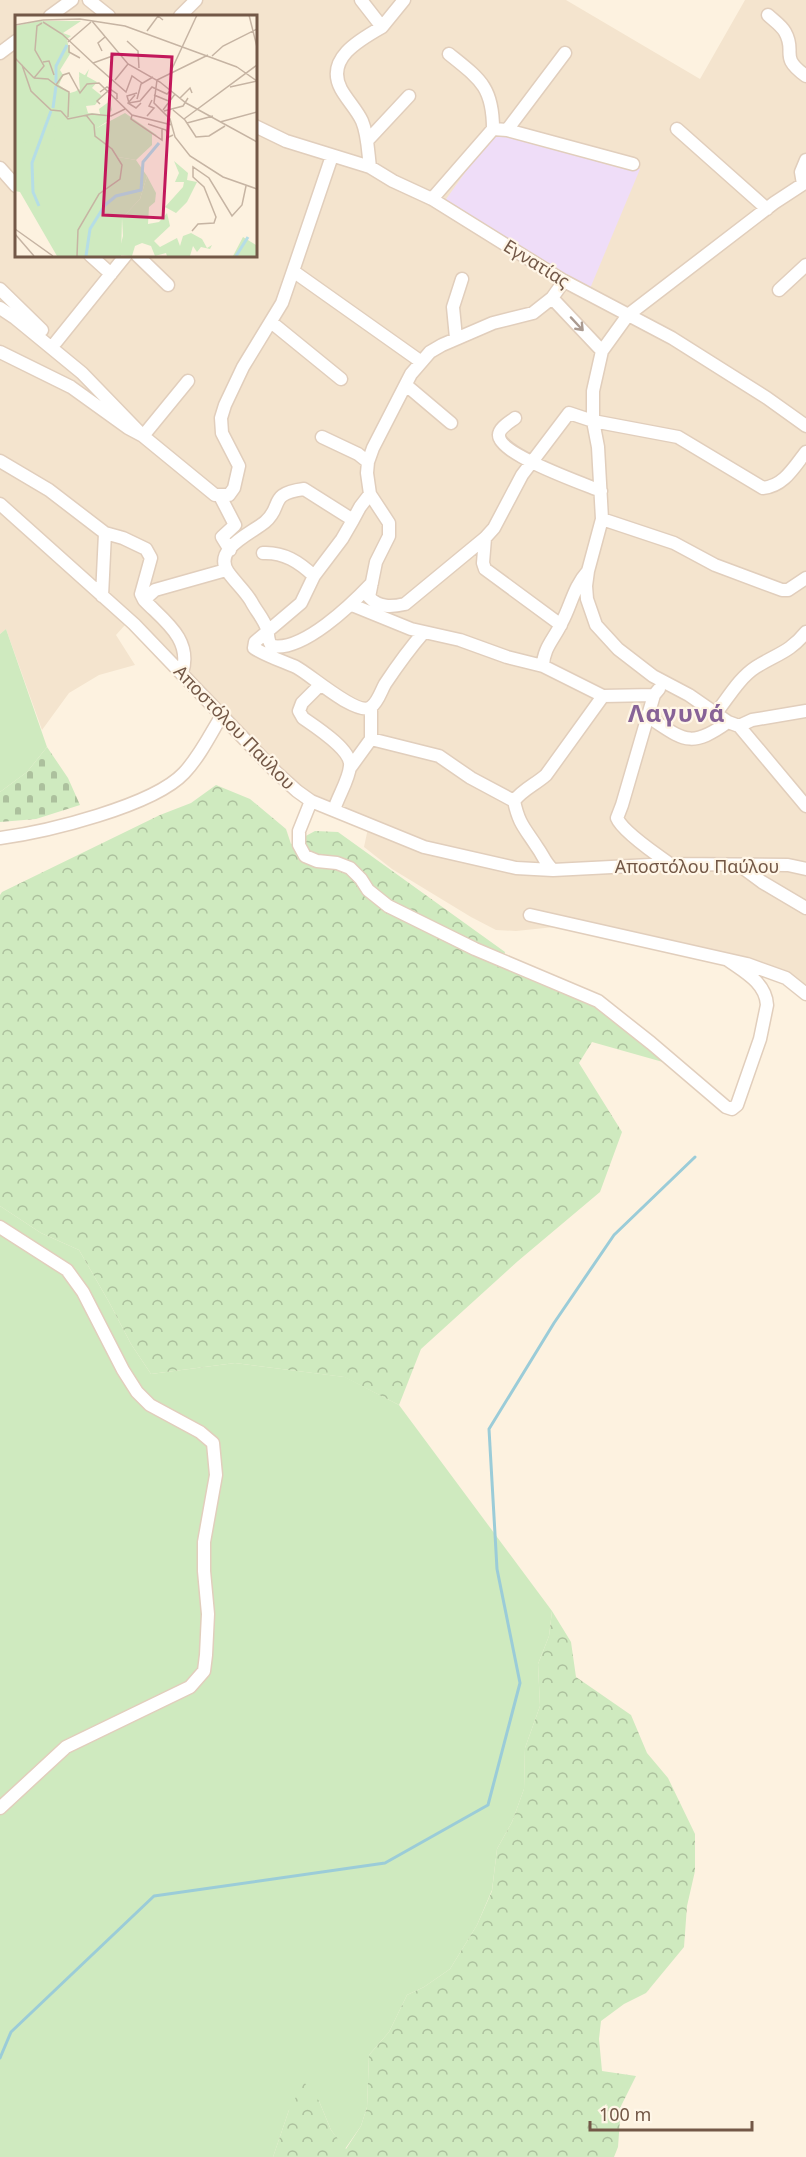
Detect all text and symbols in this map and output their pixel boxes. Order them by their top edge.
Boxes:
inset map [15,15,256,256]
street label: Εγνατίας [499,233,575,293]
one-way arrow [570,317,584,332]
street label: Αποστόλου Παύλου [169,659,301,795]
district label: Λαγυνά [628,696,726,729]
street label: Αποστόλου Παύλου [615,854,779,878]
scale bar [590,2094,752,2132]
text: 100 m [599,2102,651,2126]

